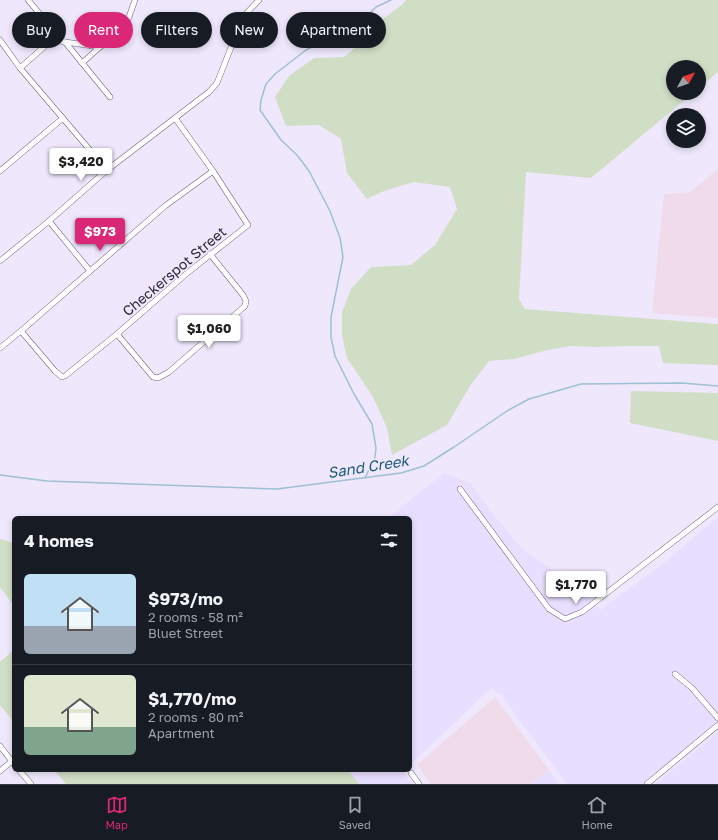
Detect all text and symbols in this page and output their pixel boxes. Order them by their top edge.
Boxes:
chip: Buy [12,12,66,48]
chip: Rent [74,12,133,48]
chip: Filters [141,12,212,48]
chip: New [220,12,278,48]
chip: Apartment [286,12,386,48]
north arrow [666,60,706,100]
map controls [666,60,706,148]
button: layers [666,108,706,148]
pin: $3,420 [48,148,114,182]
text: $3,420 [58,153,104,169]
pin: $973 [76,218,124,252]
text: $973 [84,223,116,239]
street label: Checkerspot Street [119,223,229,319]
pin: $1,060 [176,315,242,349]
text: $1,060 [187,320,231,336]
water label: Sand Creek [326,450,411,481]
icon: filters [378,529,400,551]
text: 4 homes [24,530,94,551]
pin: $1,770 [543,571,609,605]
text: $1,770 [555,576,597,592]
text: $973/mo [148,588,223,609]
icon: home [56,590,104,638]
text: 2 rooms · 58 m² [148,609,243,625]
text: Bluet Street [148,625,223,641]
text: $1,770/mo [148,688,236,709]
icon: home [56,691,104,739]
text: 2 rooms · 80 m² [148,709,244,725]
text: Apartment [148,725,215,741]
tab: Map [105,794,128,831]
tab: Saved [339,794,371,831]
tab: Home [582,794,613,831]

